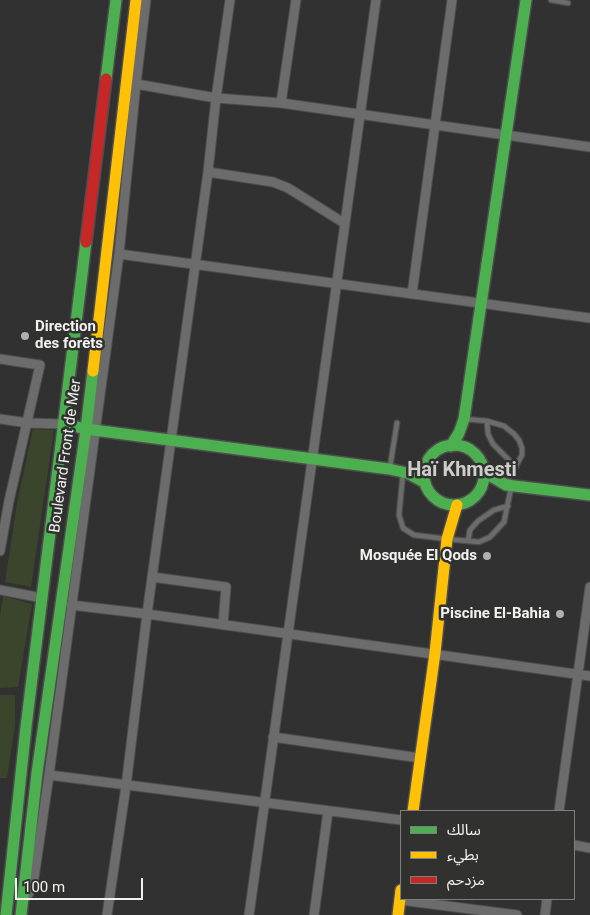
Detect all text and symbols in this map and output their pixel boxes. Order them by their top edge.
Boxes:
place label: Direction des forêts [35,318,103,353]
marker: Direction des forêts [19,330,31,342]
street label: Boulevard Front de Mer [46,378,86,534]
district label: Haï Khmesti [407,459,517,483]
place label: Mosquée El Qods [360,547,477,565]
marker: Mosquée El Qods [481,550,493,562]
place label: Piscine El-Bahia [440,605,550,623]
marker: Piscine El-Bahia [554,608,566,620]
legend [400,810,575,900]
text: سالك [447,821,481,839]
text: بطيء [447,846,479,864]
scale bar [18,868,145,900]
text: مزدحم [447,871,485,889]
text: 100 m [23,878,65,896]

